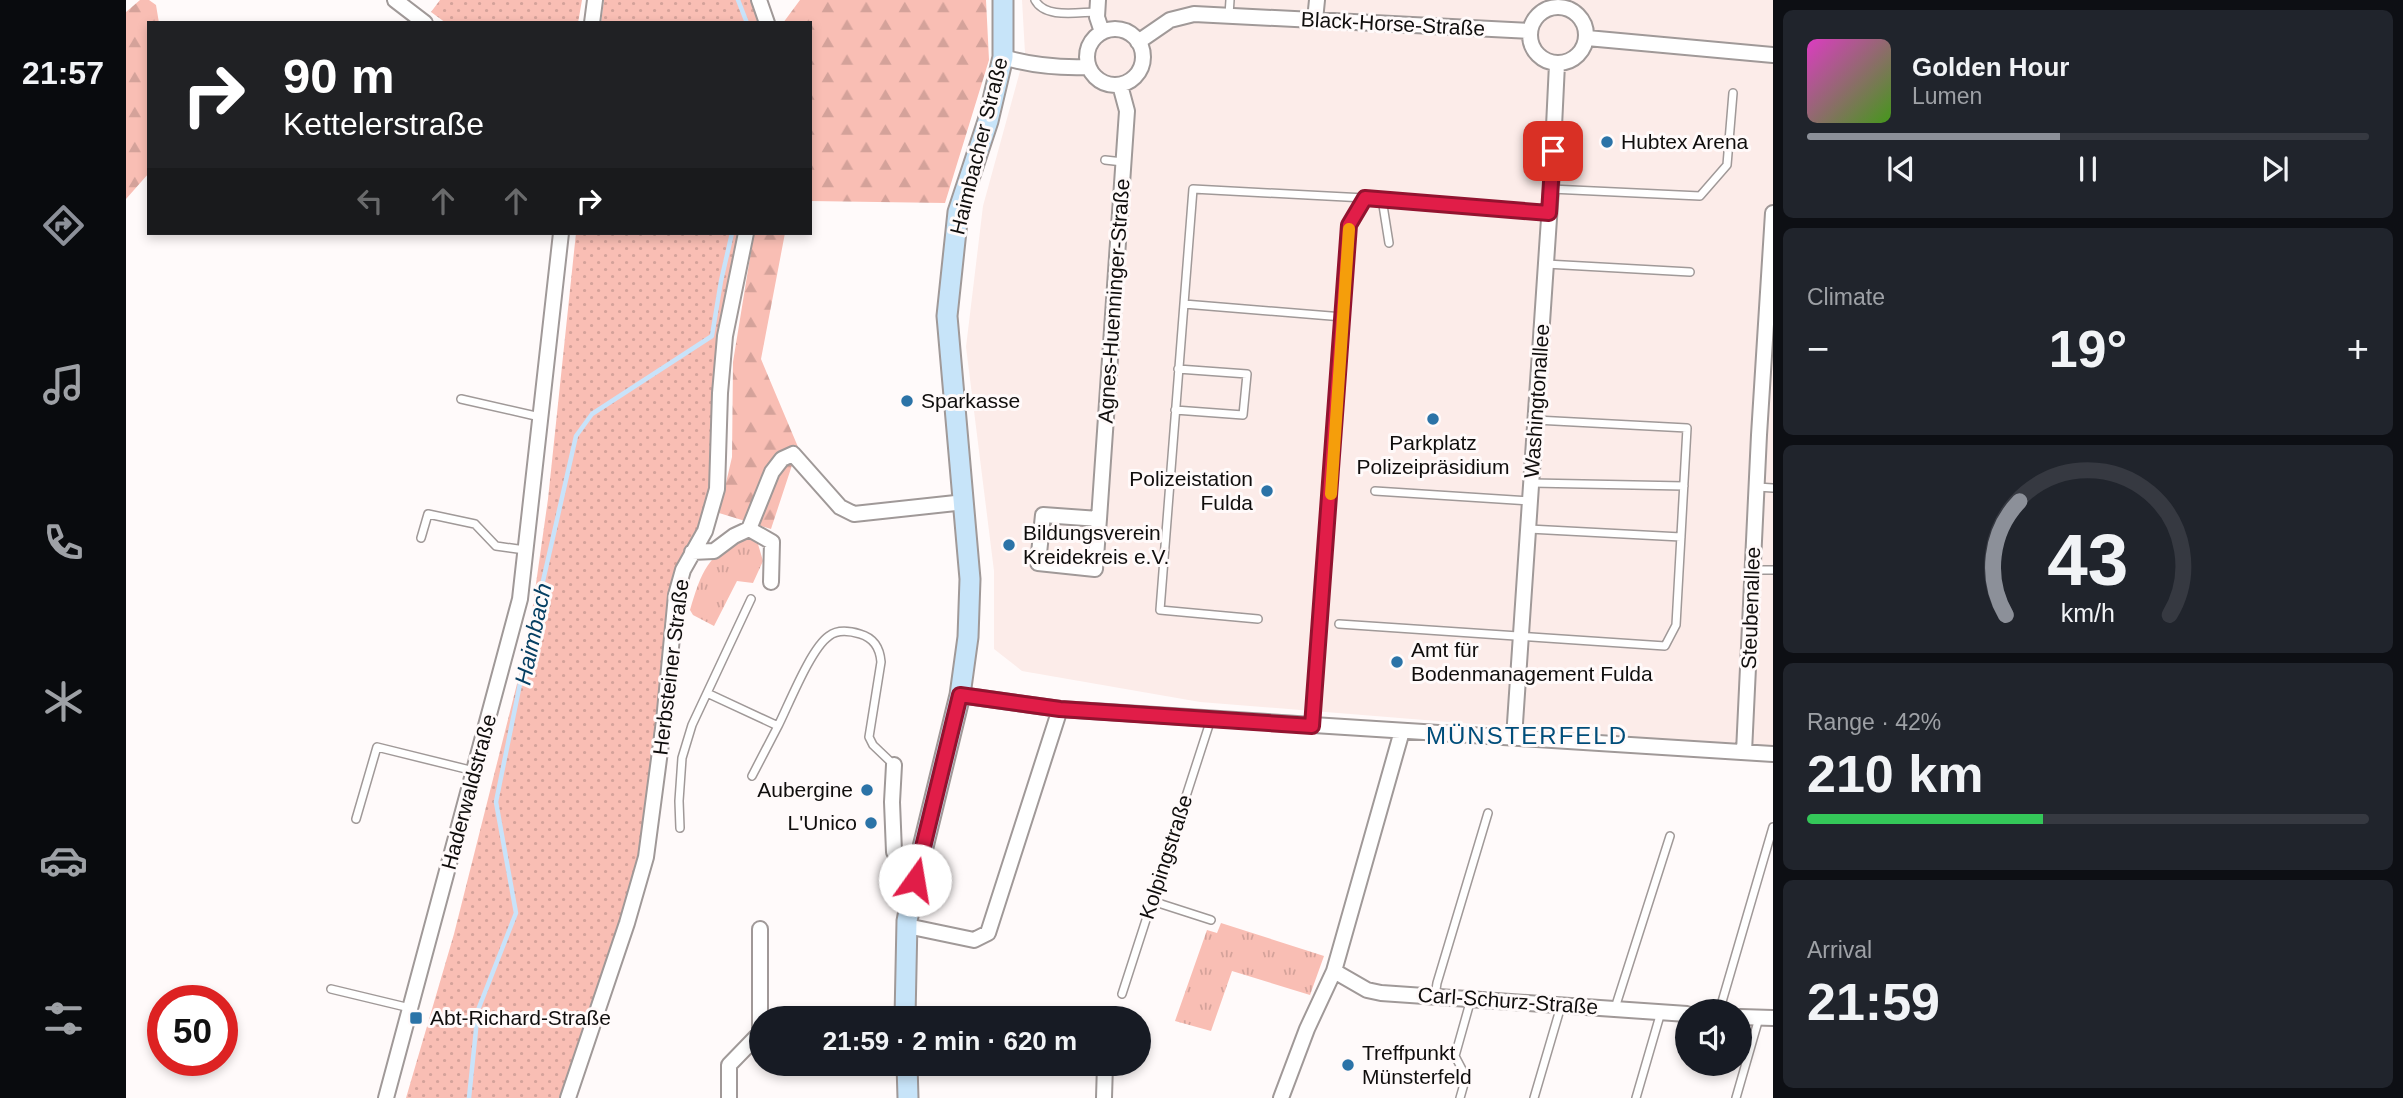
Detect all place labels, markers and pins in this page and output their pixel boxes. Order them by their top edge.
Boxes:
pin [1523,121,1583,181]
place label: Hubtex Arena [1621,130,1749,153]
marker: Hubtex Arena [1599,134,1615,150]
place label: Sparkasse [921,389,1020,412]
marker: Sparkasse [899,393,915,409]
marker: Parkplatz Polizeipräsidium [1425,411,1441,427]
place label: Parkplatz Polizeipräsidium [1357,431,1509,478]
place label: Polizeistation Fulda [1129,467,1253,514]
marker: Polizeistation Fulda [1259,483,1275,499]
place label: Bildungsverein Kreidekreis e.V. [1023,521,1169,568]
marker: Bildungsverein Kreidekreis e.V. [1001,537,1017,553]
place label: Amt für Bodenmanagement Fulda [1411,638,1653,685]
marker: Amt für Bodenmanagement Fulda [1389,654,1405,670]
place label: Aubergine [757,778,853,801]
marker: Aubergine [859,782,875,798]
place label: L'Unico [788,811,857,834]
marker: L'Unico [863,815,879,831]
place label: Abt-Richard-Straße [430,1006,611,1029]
marker: Abt-Richard-Straße [408,1010,424,1026]
place label: Treffpunkt Münsterfeld [1362,1041,1472,1088]
marker: Treffpunkt Münsterfeld [1340,1057,1356,1073]

